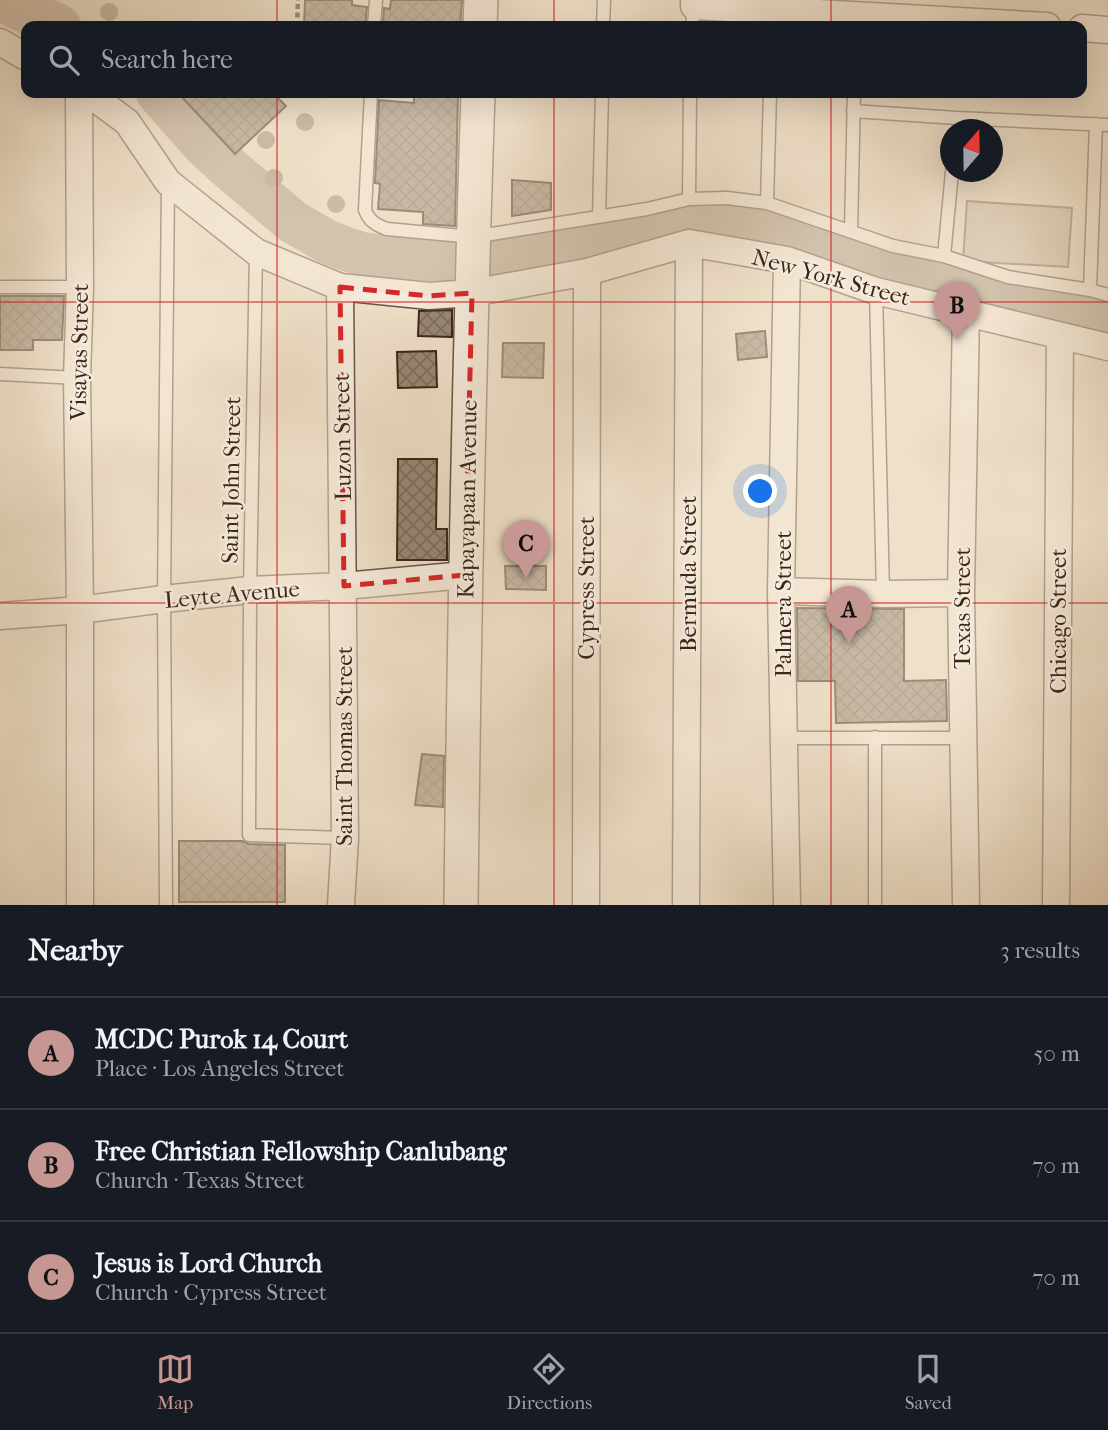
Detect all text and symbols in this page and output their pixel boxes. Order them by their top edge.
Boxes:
search box [21,21,1087,98]
icon: search [45,41,83,79]
text: Search here [101,44,233,75]
north arrow [940,119,1003,182]
street label: New York Street [749,243,913,312]
pin: B [934,282,980,340]
street label: Visayas Street [65,283,94,422]
street label: Luzon Street [328,373,357,501]
street label: Saint John Street [217,396,246,564]
street label: Kapayapaan Avenue [452,399,483,599]
your location [743,474,777,508]
street label: Bermuda Street [675,496,702,652]
street label: Cypress Street [573,516,600,660]
pin: C [503,520,549,578]
street label: Palmera Street [770,530,797,678]
street label: Texas Street [949,547,976,669]
street label: Chicago Street [1045,548,1072,694]
street label: Leyte Avenue [163,575,301,614]
pin: A [826,586,872,644]
street label: Saint Thomas Street [331,646,358,846]
text: Nearby [28,933,123,968]
text: 3 results [1000,937,1080,964]
text: MCDC Purok 14 Court [95,1024,348,1055]
text: A [44,1040,58,1067]
text: 50 m [1033,1040,1080,1067]
text: Place · Los Angeles Street [95,1055,345,1082]
text: Free Christian Fellowship Canlubang [95,1136,506,1167]
text: B [44,1152,58,1179]
text: 70 m [1032,1152,1080,1179]
text: Church · Texas Street [95,1167,305,1194]
text: Jesus is Lord Church [95,1248,322,1279]
text: C [43,1264,59,1291]
text: 70 m [1032,1264,1080,1291]
text: Church · Cypress Street [95,1279,327,1306]
tab: Map [156,1350,194,1414]
tab: Directions [507,1350,592,1414]
tab: Saved [905,1350,952,1414]

